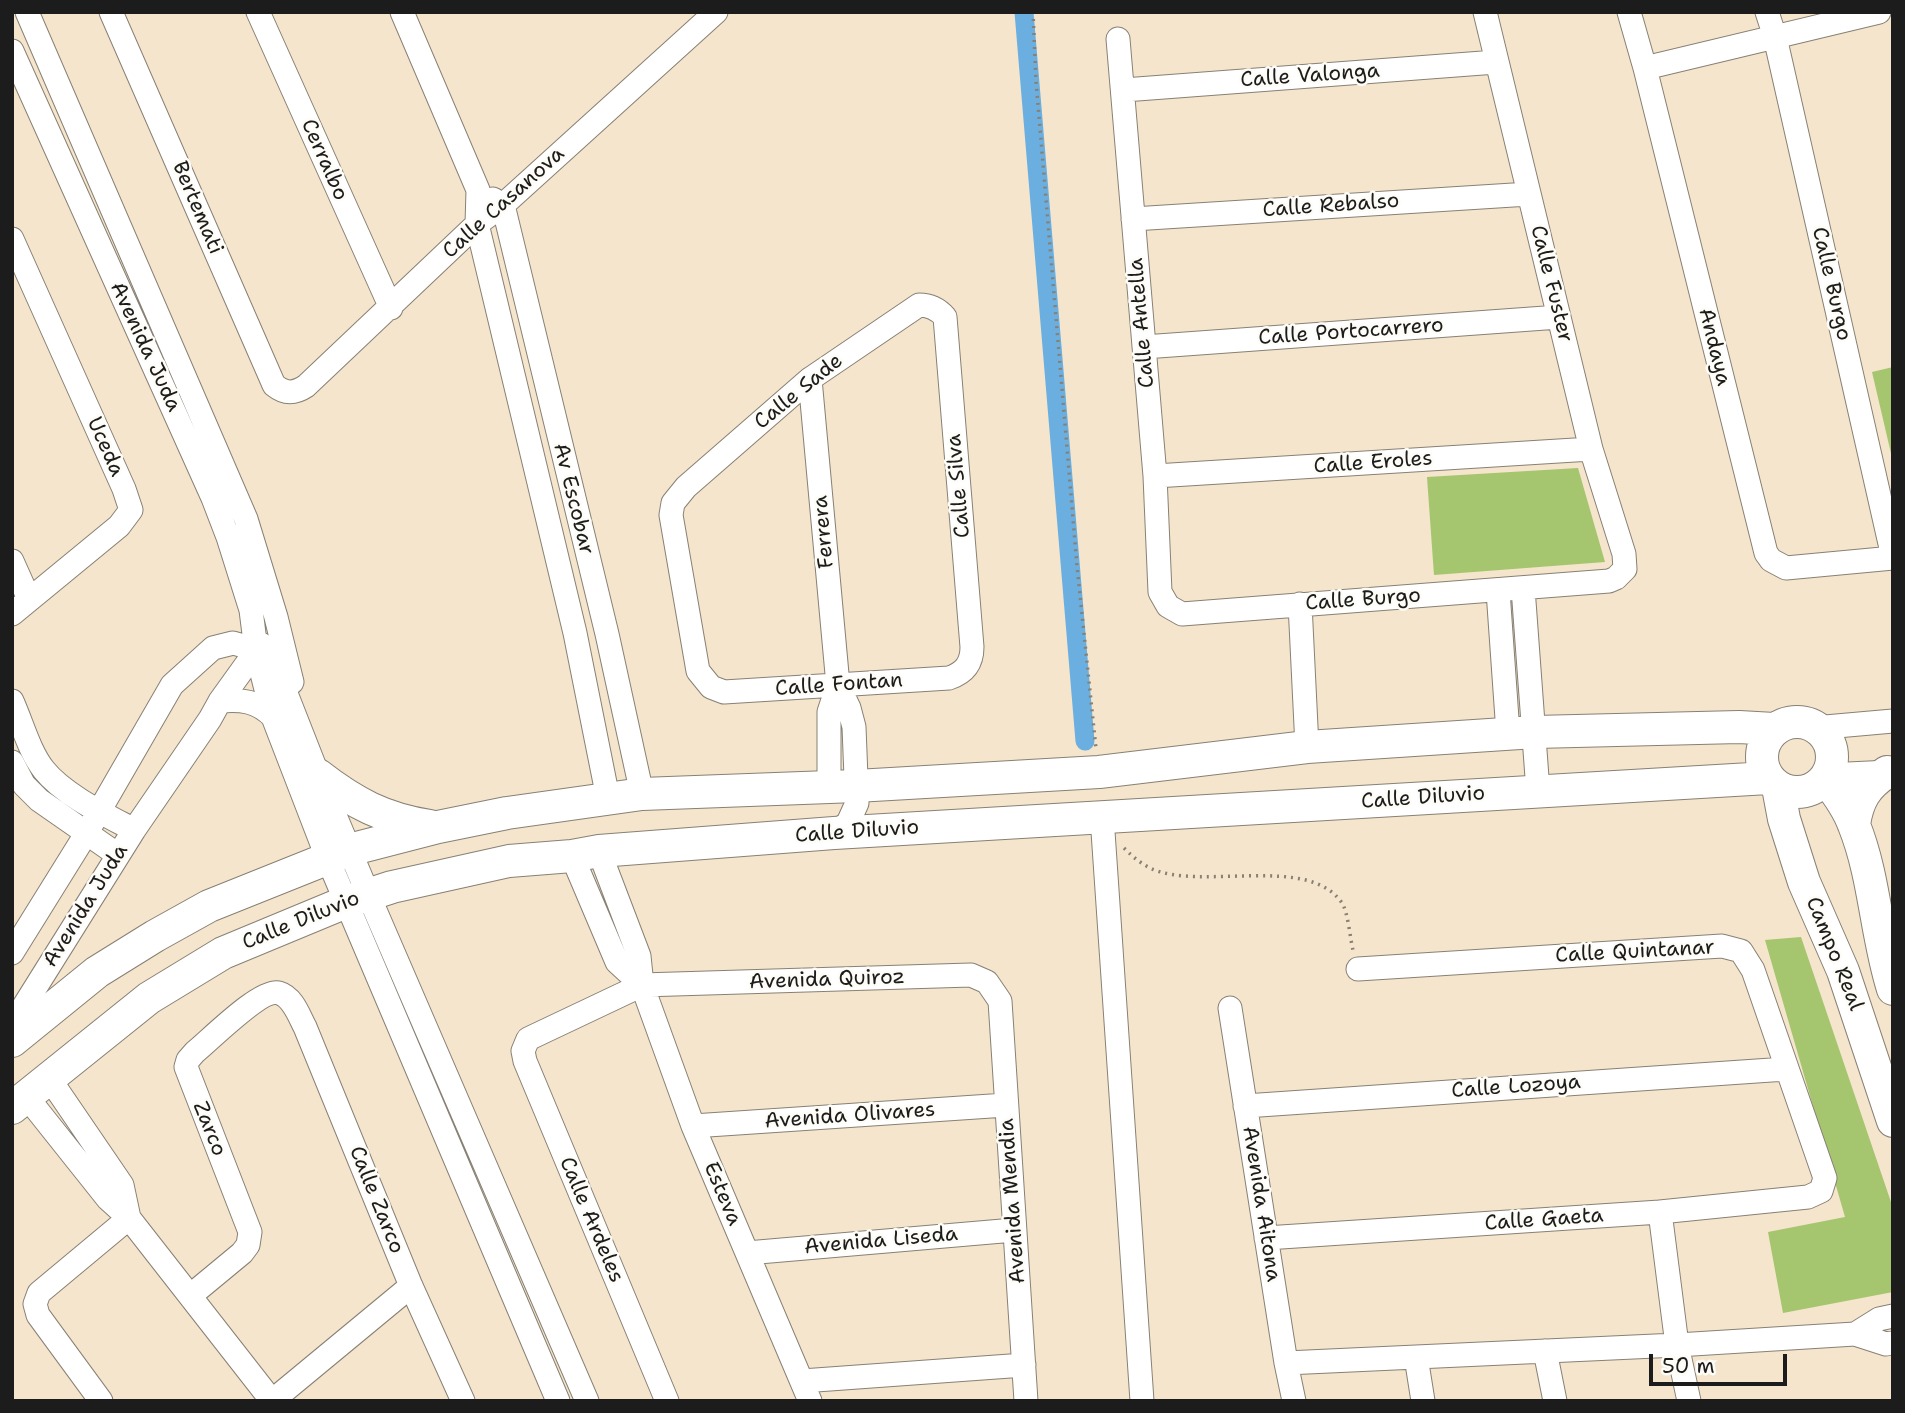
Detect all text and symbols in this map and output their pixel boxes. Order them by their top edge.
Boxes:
street label: Calle Valonga [1239,59,1381,93]
street label: Cerralbo [295,115,353,205]
street label: Calle Casanova [438,142,570,264]
street label: Bertemati [166,158,228,258]
street label: Calle Rebalso [1262,189,1400,223]
street label: Calle Fuster [1524,223,1578,345]
street label: Calle Burgo [1806,225,1856,343]
street label: Calle Antella [1124,257,1160,389]
street label: Avenida Juda [104,278,186,416]
street label: Andaya [1692,306,1736,388]
street label: Calle Portocarrero [1258,313,1444,351]
street label: Calle Sade [750,349,848,435]
street label: Uceda [81,414,129,480]
street label: Calle Silva [942,433,976,539]
street label: Av Escobar [547,441,599,557]
street label: Calle Eroles [1313,446,1433,480]
street label: Ferrera [808,494,840,570]
street label: Calle Burgo [1304,583,1422,617]
street label: Calle Fontan [774,668,904,702]
street label: Calle Diluvio [1360,781,1486,815]
street label: Calle Diluvio [794,815,920,849]
street label: Avenida Juda [38,840,134,972]
street label: Calle Diluvio [239,886,363,956]
street label: Campo Real [1800,893,1868,1015]
street label: Calle Quintanar [1555,935,1715,969]
street label: Avenida Quiroz [749,965,905,995]
street label: Calle Lozoya [1450,1070,1582,1104]
street label: Avenida Olivares [764,1097,936,1135]
street label: Zarco [187,1098,231,1160]
street label: Avenida Mendia [995,1117,1031,1285]
street label: Avenida Aitona [1236,1124,1286,1284]
street label: Calle Zarco [343,1143,409,1257]
street label: Calle Ardeles [553,1153,629,1287]
street label: Esteva [697,1158,747,1230]
street label: Calle Gaeta [1484,1203,1604,1237]
street label: Avenida Liseda [803,1222,959,1260]
scale bar [1653,1340,1791,1384]
text: 50 m [1662,1352,1715,1380]

